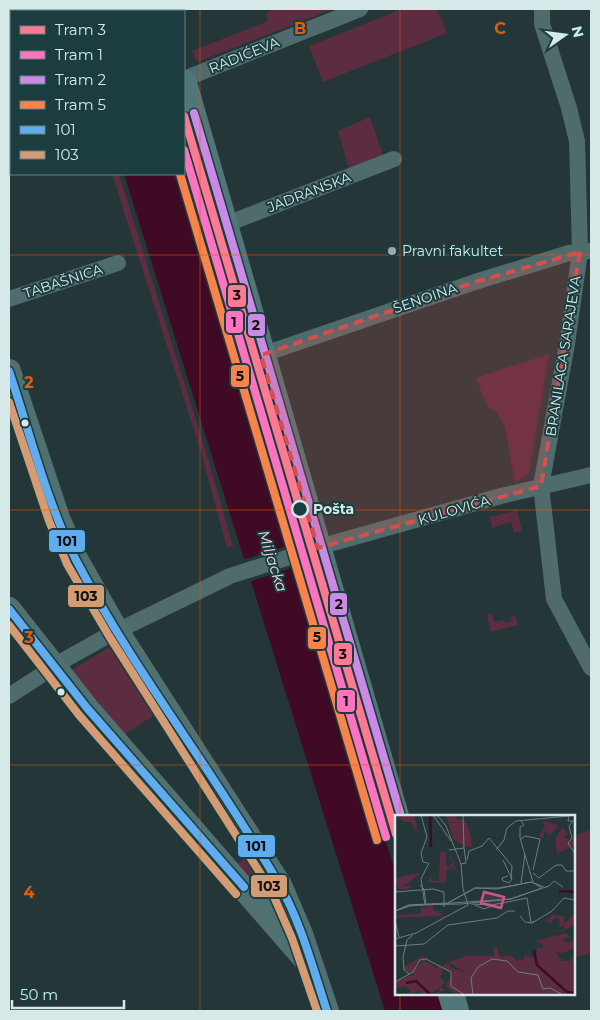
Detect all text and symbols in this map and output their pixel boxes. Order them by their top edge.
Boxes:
legend [10,10,185,175]
north arrow [540,10,590,60]
text: B [294,19,306,38]
text: C [494,19,506,38]
text: Tram 3 [55,20,106,39]
text: N [568,24,588,40]
street label: RADIĆEVA [206,32,283,77]
text: Tram 1 [55,45,103,64]
text: Tram 2 [55,70,106,89]
text: Tram 5 [55,95,106,114]
text: 101 [55,120,76,139]
text: 103 [55,145,79,164]
street label: JADRANSKA [264,167,354,217]
place label: Pravni fakultet [402,242,503,260]
marker: Pravni fakultet [386,245,398,257]
street label: TABAŠNICA [21,259,106,302]
street label: BRANILACA SARAJEVA [541,273,585,438]
street label: ŠENOINA [391,278,460,317]
line badge: 3 [227,284,247,308]
text: 3 [232,286,241,304]
line badge: 1 [225,310,244,334]
text: 1 [231,313,237,331]
line badge: 2 [247,313,266,337]
text: 2 [252,316,260,334]
line badge: 5 [230,364,250,388]
text: 5 [236,367,244,385]
text: 2 [24,373,34,392]
unlabelled marker [20,418,30,428]
street label: KULOVIĆA [416,491,493,529]
marker: Pošta [291,500,309,518]
place label: Pošta [313,500,354,518]
water label: Miljacka [254,528,292,594]
line badge: 101 [48,529,86,553]
text: 101 [57,532,77,550]
line badge: 103 [67,584,105,608]
text: 103 [74,587,98,605]
line badge: 2 [329,592,348,616]
text: 2 [335,595,343,613]
line badge: 5 [307,626,327,650]
text: 3 [23,628,34,647]
text: 5 [313,628,321,646]
line badge: 3 [333,642,353,666]
text: 3 [338,645,347,663]
unlabelled marker [56,687,66,697]
line badge: 1 [336,689,356,713]
text: 1 [343,692,349,710]
inset map [395,815,575,995]
line badge: 101 [237,834,276,858]
text: 101 [246,837,266,855]
line badge: 103 [250,874,288,898]
text: 103 [257,877,281,895]
text: 4 [23,883,35,902]
scale bar [12,978,125,1010]
text: 50 m [20,985,58,1004]

